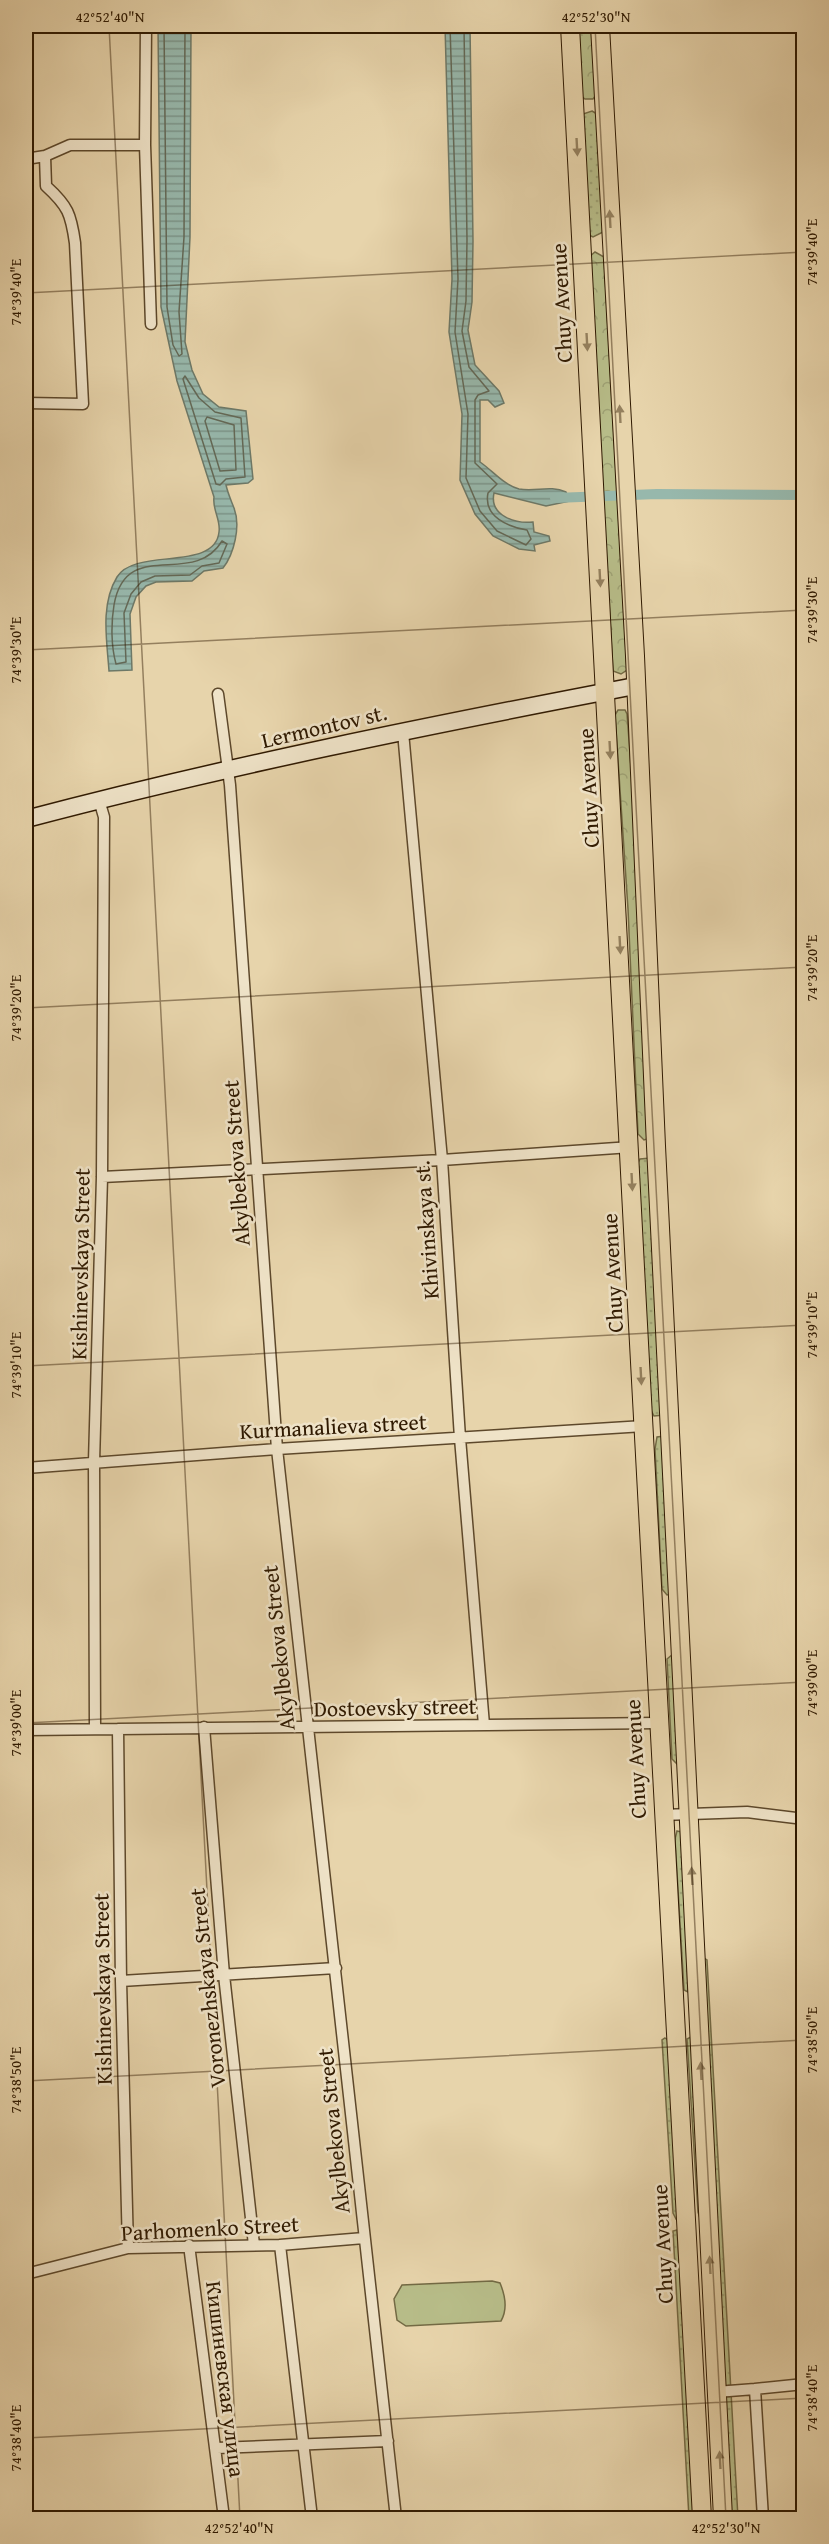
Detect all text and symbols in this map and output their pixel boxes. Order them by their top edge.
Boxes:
text: 42°52'40"N [76,6,145,27]
text: 42°52'30"N [562,6,631,27]
one-way arrow [572,137,582,156]
one-way arrow [605,210,614,229]
text: 74°39'40"E [801,218,822,285]
street label: Chuy Avenue [542,242,580,364]
text: 74°39'40"E [5,258,26,325]
one-way arrow [583,332,592,351]
one-way arrow [615,404,624,423]
one-way arrow [595,568,604,587]
text: 74°39'30"E [801,576,822,643]
text: 74°39'30"E [5,616,26,683]
street label: Lermontov st. [258,696,390,756]
street label: Chuy Avenue [569,727,607,849]
one-way arrow [605,741,614,760]
text: 74°39'20"E [801,934,822,1001]
one-way arrow [615,936,624,955]
text: 74°39'20"E [5,974,26,1041]
street label: Akylbekova Street [214,1079,258,1247]
street label: Khivinskaya st. [405,1160,447,1300]
street label: Kishinevskaya Street [62,1168,98,1360]
one-way arrow [628,1172,637,1191]
street label: Chuy Avenue [593,1212,631,1334]
text: 74°39'10"E [801,1291,822,1358]
text: 74°39'10"E [5,1331,26,1398]
one-way arrow [637,1367,646,1386]
street label: Kurmanalieva street [239,1405,428,1447]
street label: Akylbekova Street [253,1563,303,1732]
text: 74°39'00"E [801,1649,822,1716]
text: 74°39'00"E [5,1689,26,1756]
street label: Dostoevsky street [313,1690,477,1724]
street label: Chuy Avenue [616,1698,654,1820]
one-way arrow [688,1866,697,1885]
street label: Voronezhskaya Street [181,1886,233,2090]
street label: Kishinevskaya Street [84,1893,120,2085]
text: 74°38'50"E [801,2006,822,2073]
text: 74°38'50"E [5,2046,26,2113]
street label: Akylbekova Street [308,2046,358,2215]
one-way arrow [697,2061,706,2080]
street label: Chuy Avenue [643,2183,681,2305]
street label: Parhomenko Street [120,2207,300,2249]
one-way arrow [706,2256,715,2275]
street label: Кишиневская улица [198,2279,254,2479]
text: 74°38'40"E [801,2364,822,2431]
text: 74°38'40"E [5,2404,26,2471]
one-way arrow [716,2451,725,2470]
text: 42°52'40"N [205,2517,274,2538]
text: 42°52'30"N [692,2517,761,2538]

